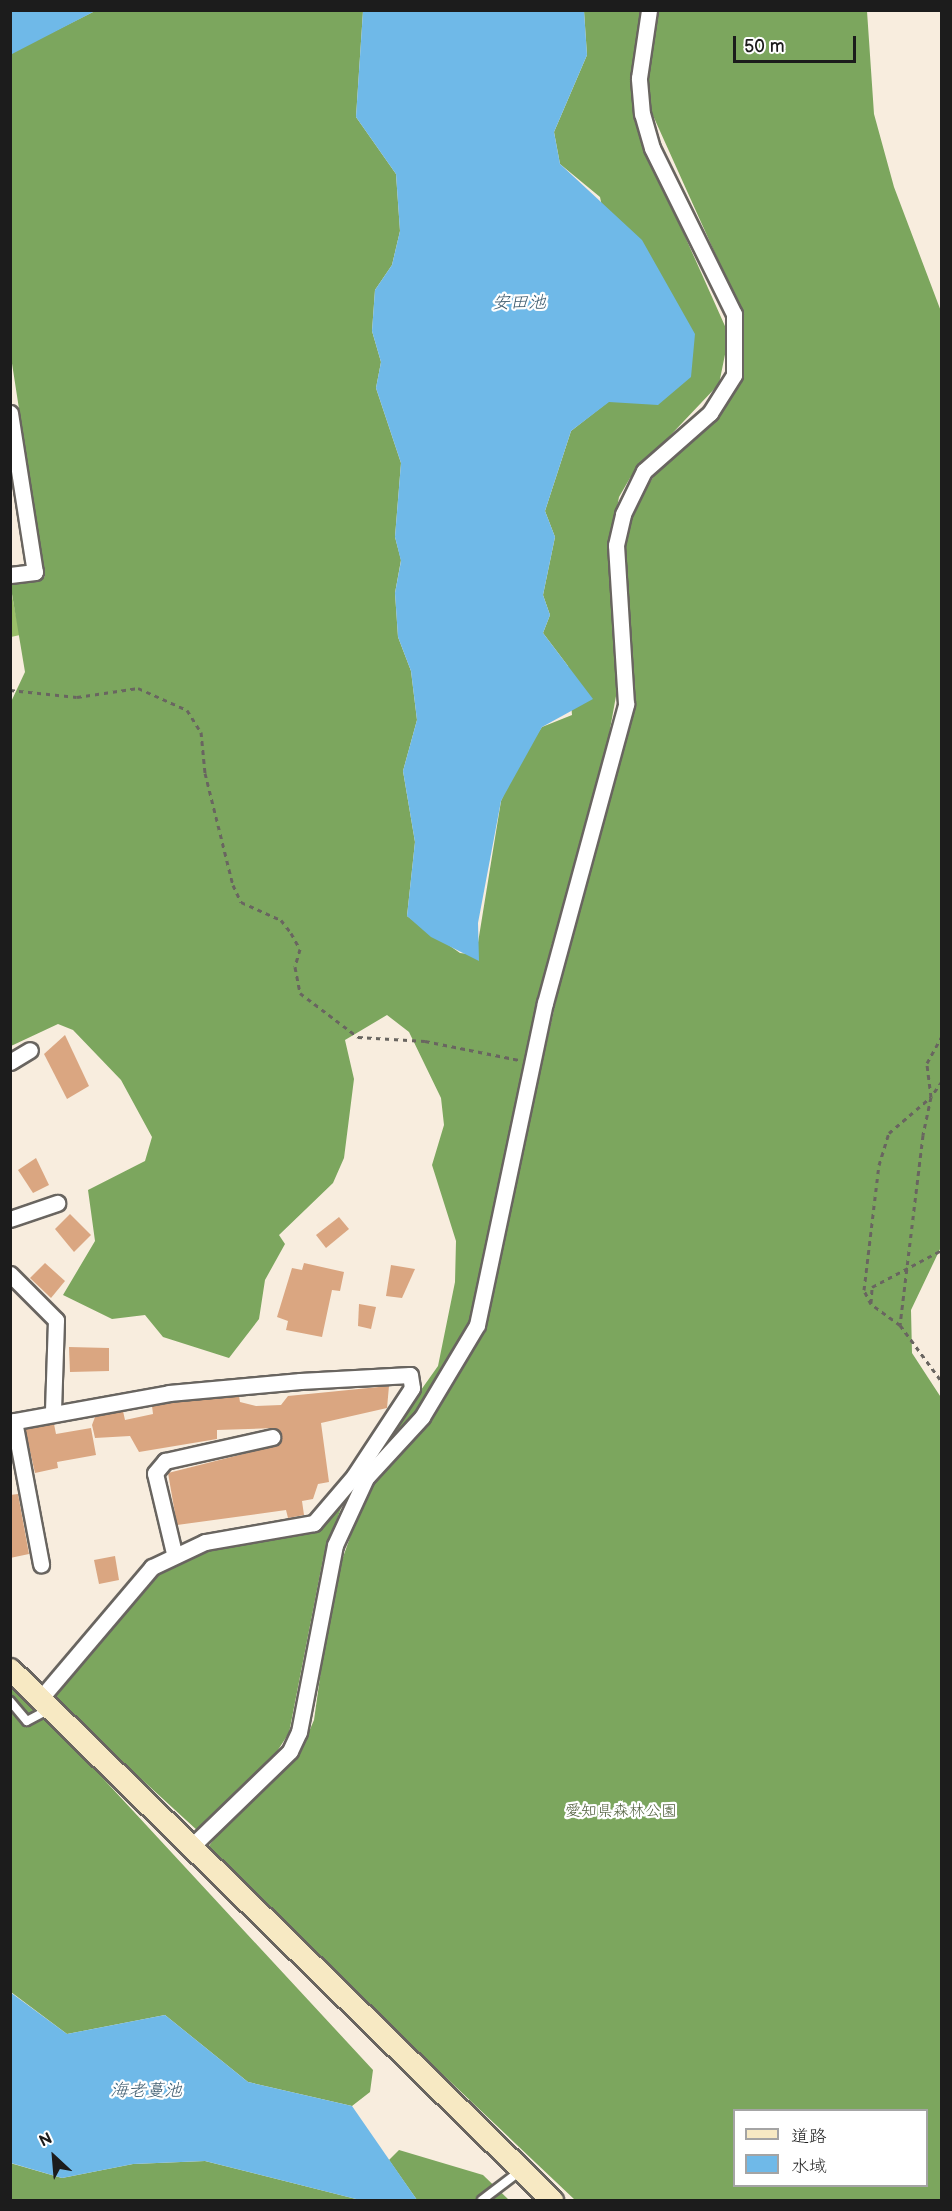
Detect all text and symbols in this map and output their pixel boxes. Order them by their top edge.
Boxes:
scale bar [736,24,859,62]
text: 50 m [744,36,785,57]
water label: 安田池 [492,292,546,314]
park label: 愛知県森林公園 [565,1802,677,1822]
water label: 海老蔓池 [110,2080,182,2102]
legend [733,2109,928,2187]
text: 道路 [791,2126,827,2147]
north arrow [24,2127,84,2187]
text: N [36,2129,55,2152]
text: 水域 [791,2156,827,2177]

